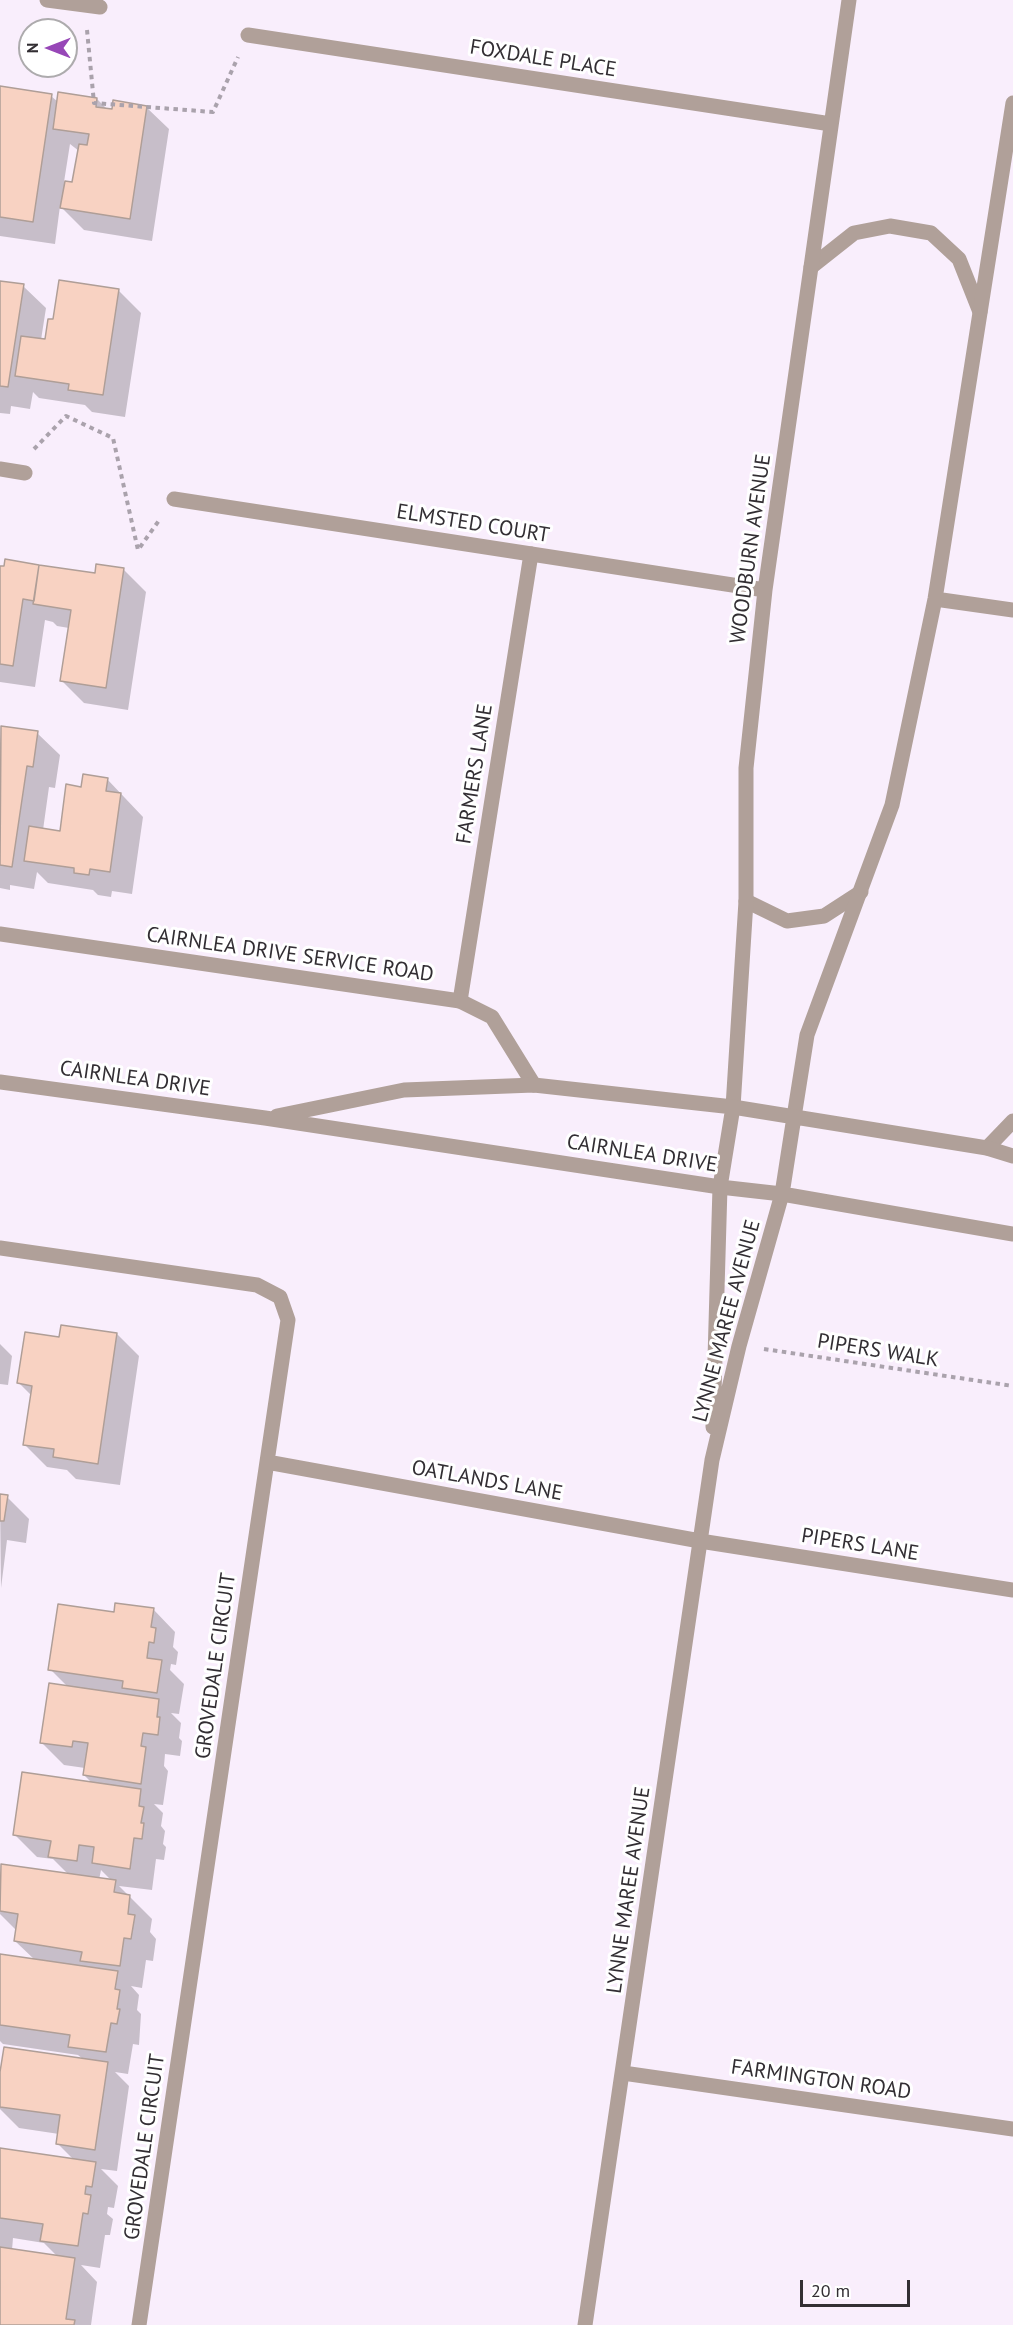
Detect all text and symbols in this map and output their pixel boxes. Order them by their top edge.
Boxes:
north arrow [18,18,78,78]
street label: FOXDALE PLACE [468,35,618,83]
text: N [22,43,42,53]
street label: WOODBURN AVENUE [725,453,777,645]
street label: ELMSTED COURT [395,499,551,549]
street label: FARMERS LANE [451,702,499,846]
street label: CAIRNLEA DRIVE SERVICE ROAD [145,922,435,988]
street label: CAIRNLEA DRIVE [58,1056,212,1102]
street label: CAIRNLEA DRIVE [565,1130,719,1178]
street label: LYNNE MAREE AVENUE [688,1217,766,1425]
street label: PIPERS WALK [815,1329,941,1373]
street label: OATLANDS LANE [410,1455,564,1507]
street label: PIPERS LANE [799,1523,921,1567]
street label: GROVEDALE CIRCUIT [190,1571,242,1761]
street label: LYNNE MAREE AVENUE [602,1785,656,1995]
street label: GROVEDALE CIRCUIT [119,2052,171,2242]
street label: FARMINGTON ROAD [729,2055,913,2105]
scale bar [803,2268,912,2306]
text: 20 m [811,2279,850,2302]

